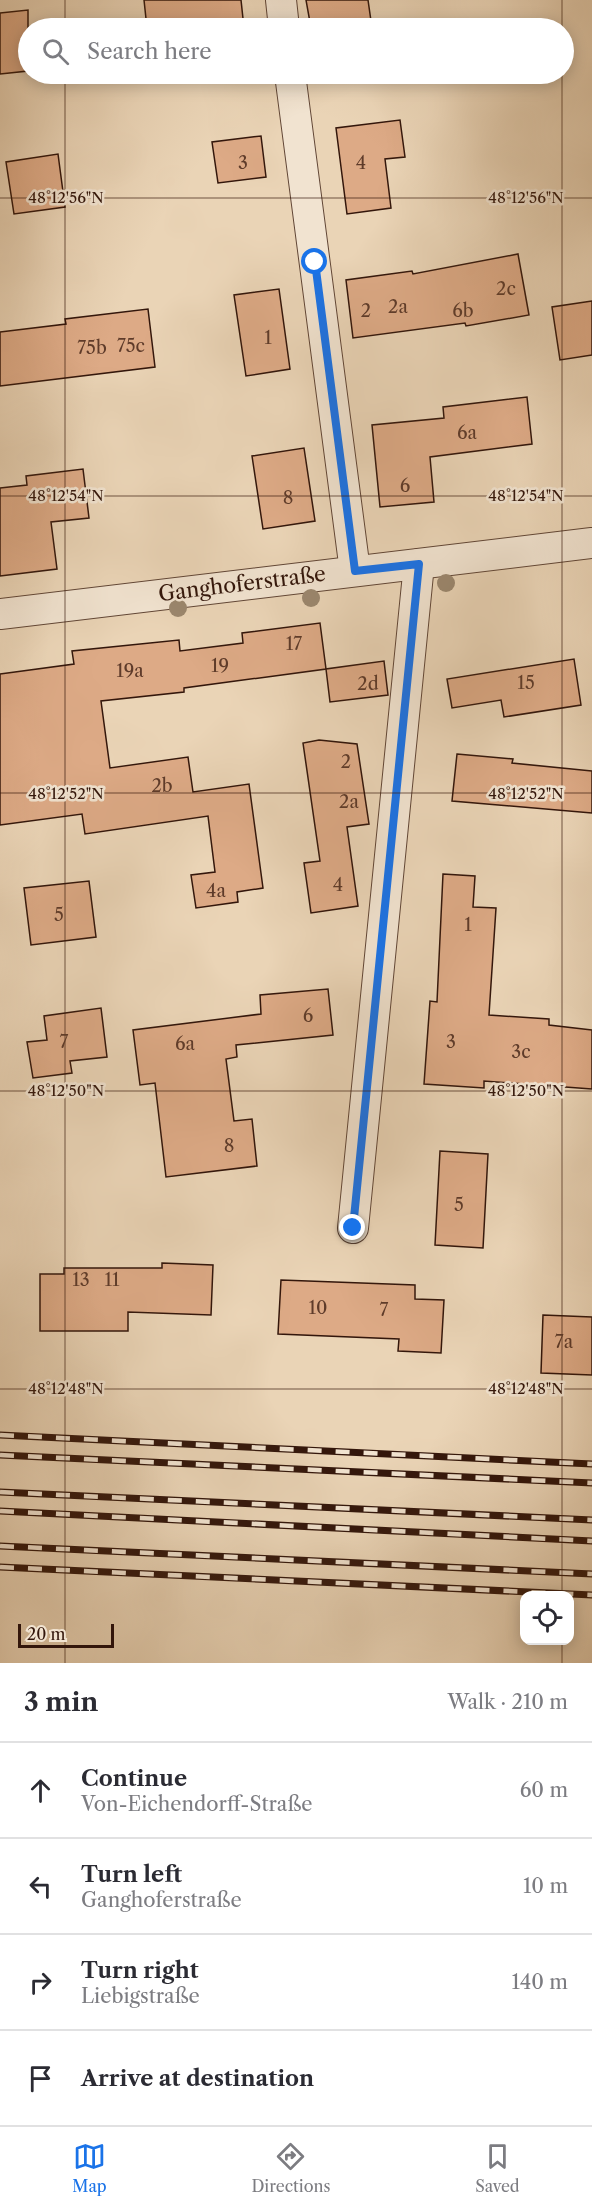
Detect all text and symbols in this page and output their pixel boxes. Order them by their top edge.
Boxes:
search box [18,18,574,84]
icon: search [39,35,72,68]
text: Search here [87,38,212,65]
house number: 3 [238,152,248,174]
house number: 4 [356,152,366,174]
text: 48°12'56"N [28,188,104,207]
text: 48°12'56"N [488,188,564,207]
route start [301,248,327,274]
house number: 2c [496,278,516,300]
house number: 2a [388,296,408,318]
house number: 2 [361,300,371,322]
house number: 6b [452,300,474,322]
house number: 1 [264,327,272,349]
house number: 75c [117,335,145,357]
house number: 75b [77,337,107,359]
house number: 6a [457,422,478,444]
house number: 6 [400,475,410,497]
text: 48°12'54"N [28,486,104,505]
text: 48°12'54"N [488,486,564,505]
house number: 8 [283,487,293,509]
street label: Ganghoferstraße [157,561,327,606]
house number: 17 [286,633,302,655]
house number: 19 [211,655,229,677]
house number: 19a [116,660,144,682]
house number: 15 [517,672,535,694]
house number: 2d [357,673,379,695]
house number: 2 [341,751,351,773]
house number: 2b [151,775,173,797]
text: 48°12'52"N [28,784,104,803]
text: 48°12'52"N [488,784,564,803]
house number: 2a [339,791,359,813]
house number: 4 [333,874,343,896]
house number: 4a [206,880,226,902]
house number: 5 [54,904,64,926]
house number: 1 [464,914,472,936]
house number: 6 [303,1005,313,1027]
house number: 7 [60,1031,69,1053]
house number: 3 [446,1031,456,1053]
house number: 6a [175,1033,196,1055]
house number: 3c [511,1041,531,1063]
text: 48°12'50"N [28,1081,104,1100]
text: 48°12'50"N [488,1081,564,1100]
house number: 8 [224,1135,234,1157]
house number: 5 [454,1194,464,1216]
route end [339,1214,365,1240]
house number: 13 [72,1269,90,1291]
house number: 11 [104,1269,120,1291]
house number: 10 [309,1297,327,1319]
house number: 7 [380,1299,389,1321]
house number: 7a [555,1331,574,1353]
text: 48°12'48"N [28,1379,104,1398]
text: 48°12'48"N [488,1379,564,1398]
map controls [520,1591,574,1645]
button: locate [520,1591,574,1645]
scale bar [18,1621,114,1648]
text: 20 m [27,1624,66,1644]
text: 3 min [24,1686,98,1718]
text: Walk · 210 m [447,1690,568,1714]
text: Continue [81,1765,187,1792]
icon: ahead [24,1774,57,1807]
text: 60 m [520,1778,568,1802]
text: Von-Eichendorff-Straße [81,1792,313,1816]
text: Turn left [81,1861,182,1888]
icon: left [24,1870,57,1903]
text: 10 m [523,1874,568,1898]
text: Ganghoferstraße [81,1888,242,1912]
text: Turn right [81,1957,199,1984]
icon: right [24,1966,57,1999]
text: 140 m [511,1970,568,1994]
text: Liebigstraße [81,1984,200,2008]
icon: arrive [24,2062,57,2095]
text: Arrive at destination [81,2065,314,2092]
tab: Map [72,2140,107,2196]
tab: Directions [251,2140,330,2196]
tab: Saved [475,2140,520,2196]

